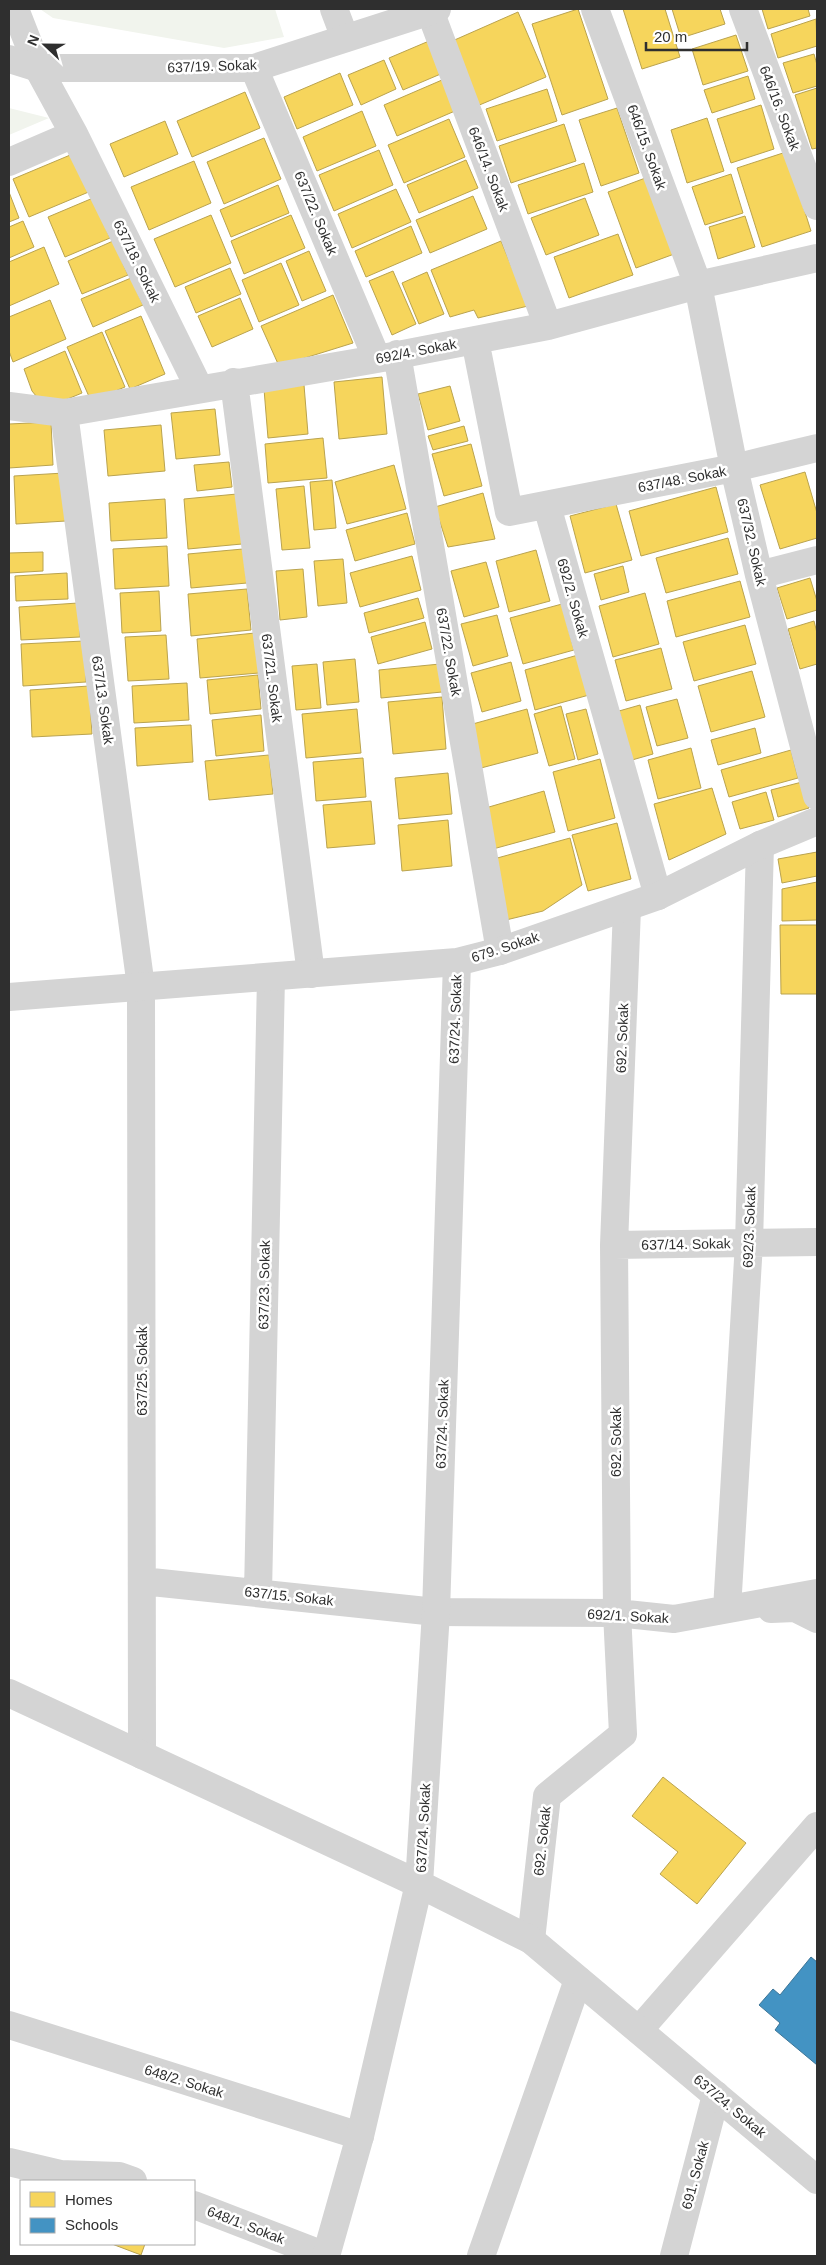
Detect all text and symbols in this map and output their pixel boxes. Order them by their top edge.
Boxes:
north arrow [20,20,70,70]
scale bar [646,20,747,52]
text: 20 m [654,28,687,45]
text: N [24,32,42,48]
street label: 637/19. Sokak [167,56,258,76]
street label: 646/16. Sokak [756,63,804,154]
street label: 646/15. Sokak [624,102,670,193]
street label: 646/14. Sokak [465,124,513,215]
street label: 637/22. Sokak [291,169,341,258]
street label: 637/18. Sokak [110,217,164,306]
street label: 692/4. Sokak [374,335,459,367]
street label: 637/48. Sokak [637,462,728,495]
street label: 637/32. Sokak [734,497,770,588]
street label: 692/2. Sokak [554,557,592,640]
street label: 637/22. Sokak [433,607,465,698]
street label: 637/21. Sokak [259,633,286,724]
street label: 637/13. Sokak [89,655,117,746]
street label: 679. Sokak [469,928,542,965]
street label: 637/24. Sokak [445,973,465,1064]
street label: 692. Sokak [613,1002,631,1073]
street label: 692/3. Sokak [740,1185,758,1268]
street label: 637/14. Sokak [641,1235,732,1253]
street label: 637/23. Sokak [255,1239,273,1330]
street label: 637/25. Sokak [134,1325,150,1416]
street label: 637/24. Sokak [432,1378,452,1469]
street label: 692. Sokak [608,1406,624,1477]
street label: 637/15. Sokak [244,1583,335,1609]
street label: 692/1. Sokak [587,1606,670,1626]
street label: 637/24. Sokak [413,1782,433,1873]
street label: 692. Sokak [530,1804,554,1877]
street label: 648/2. Sokak [143,2061,226,2101]
street label: 637/24. Sokak [691,2071,770,2142]
street label: 691. Sokak [678,2138,712,2211]
legend [20,2180,195,2245]
text: Homes [65,2191,113,2208]
street label: 648/1. Sokak [205,2203,288,2247]
text: Schools [65,2216,118,2233]

